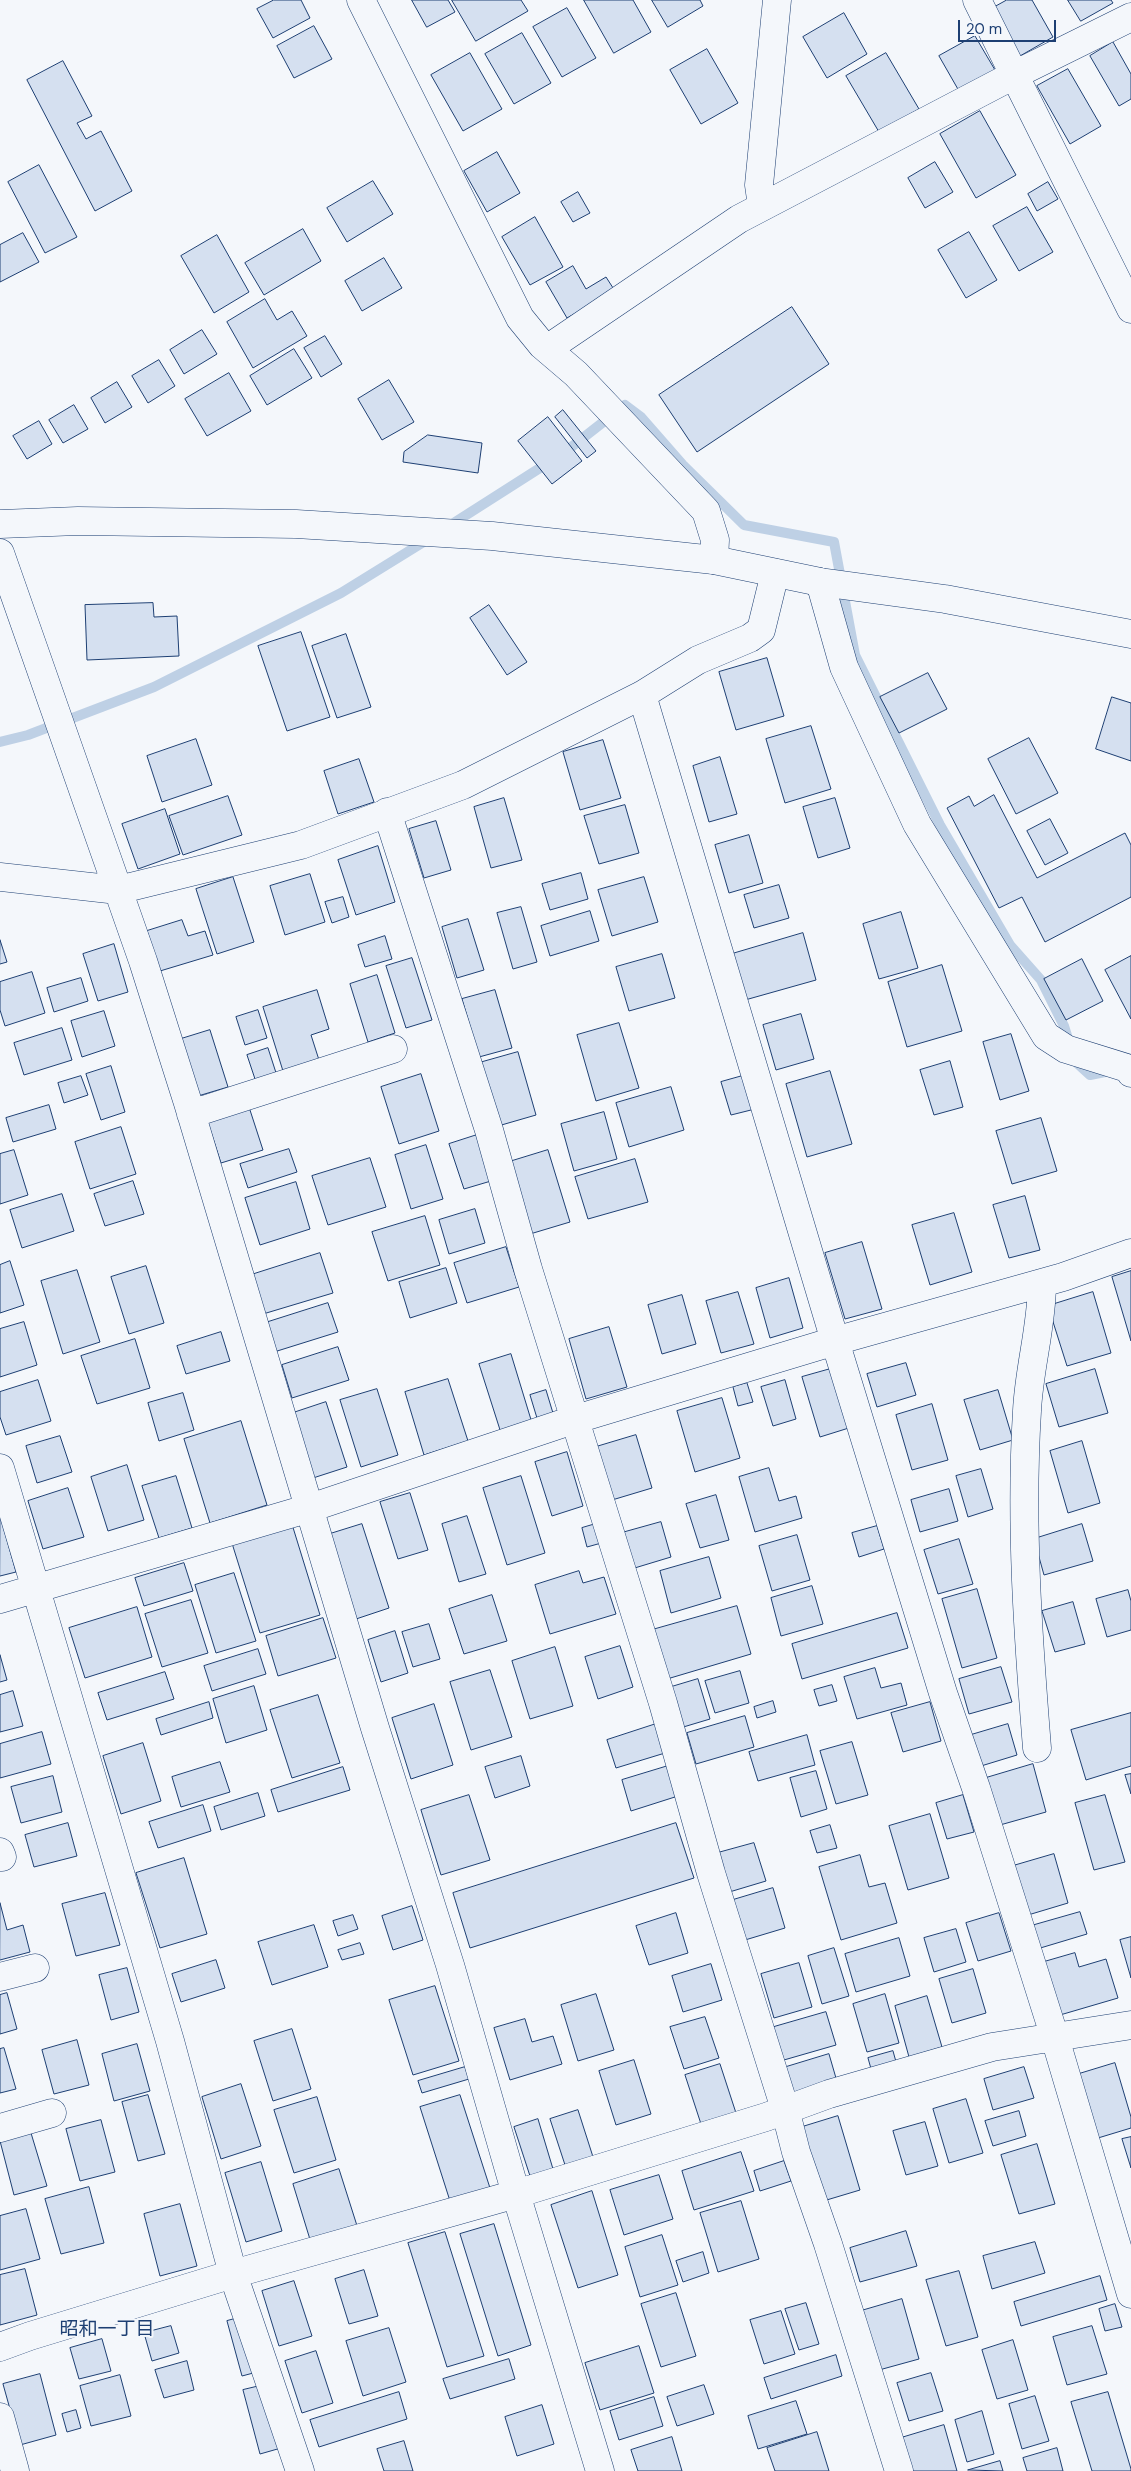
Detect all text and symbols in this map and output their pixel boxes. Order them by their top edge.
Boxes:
scale bar [961,10,1058,42]
text: 20 m [966,19,1002,39]
district label: 昭和一丁目 [60,2319,154,2341]

